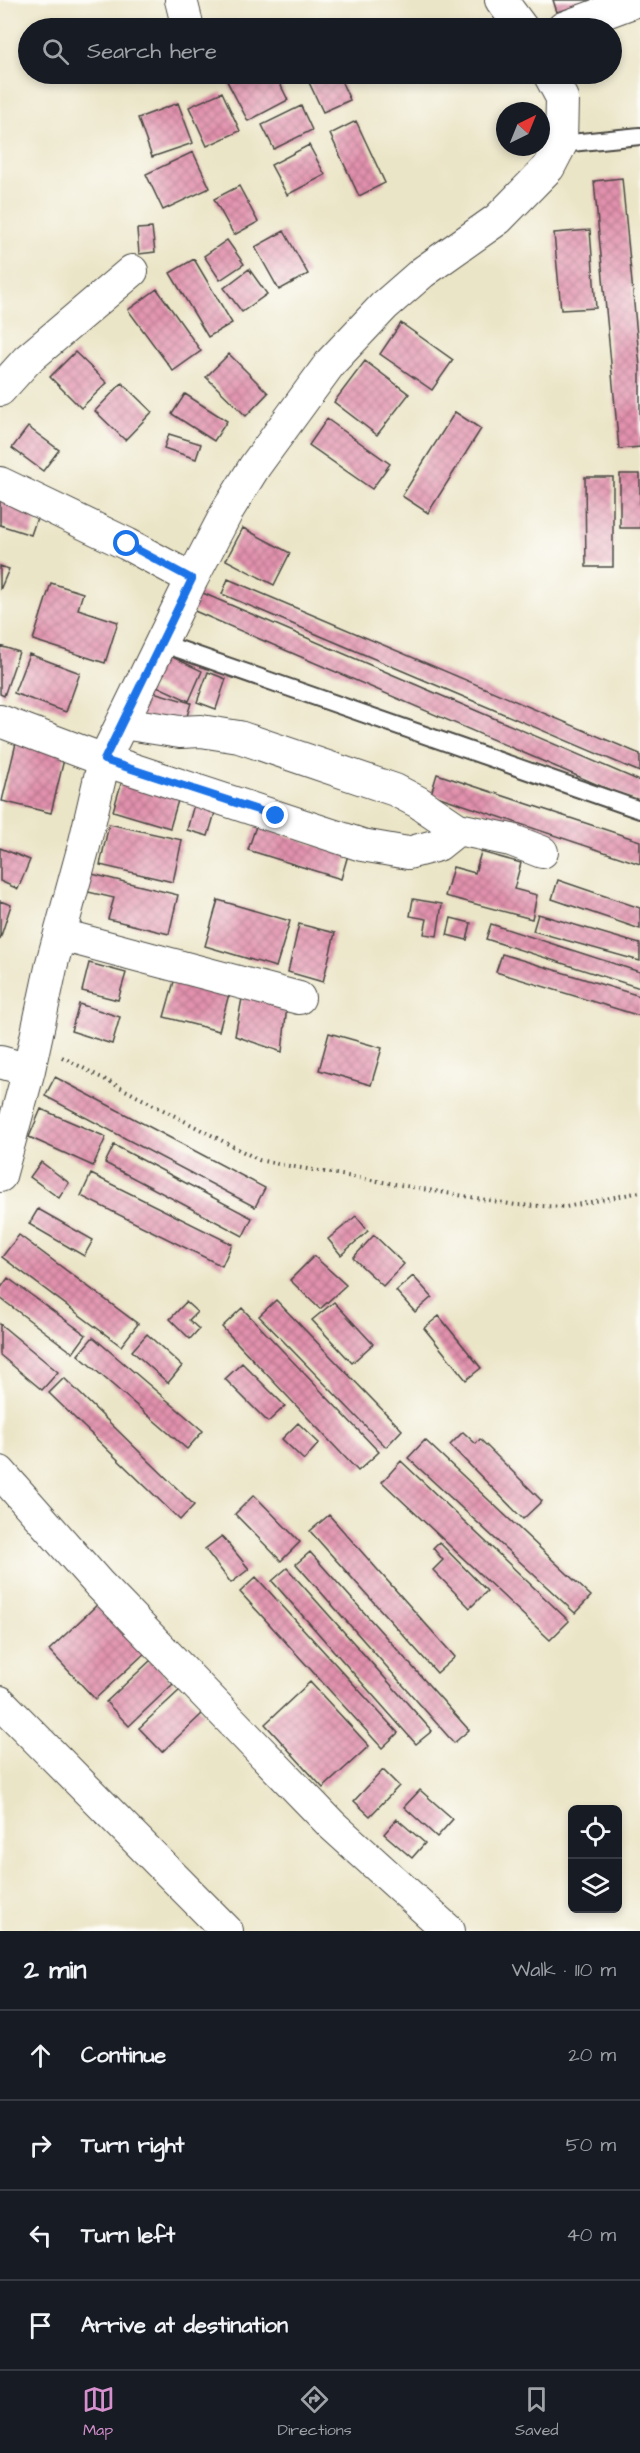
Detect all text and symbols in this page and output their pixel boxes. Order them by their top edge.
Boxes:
search box [18,18,622,84]
icon: search [39,35,72,68]
text: Search here [87,36,217,67]
north arrow [496,102,550,156]
route start [113,530,139,556]
route end [262,802,288,828]
map controls [568,1805,622,1913]
button: locate [568,1805,622,1859]
button: layers [568,1859,622,1913]
text: 2 min [24,1952,86,1988]
text: Walk · 110 m [511,1956,616,1984]
icon: ahead [24,2039,57,2072]
text: Continue [81,2040,166,2071]
text: 20 m [568,2041,616,2069]
icon: right [24,2129,57,2162]
text: Turn right [81,2130,184,2161]
text: 50 m [566,2131,616,2159]
icon: left [24,2219,57,2252]
text: Turn left [81,2220,175,2251]
text: 40 m [566,2221,616,2249]
icon: arrive [24,2309,57,2342]
text: Arrive at destination [81,2310,288,2341]
tab: Map [82,2383,115,2441]
tab: Directions [278,2383,352,2441]
tab: Saved [515,2383,558,2441]

